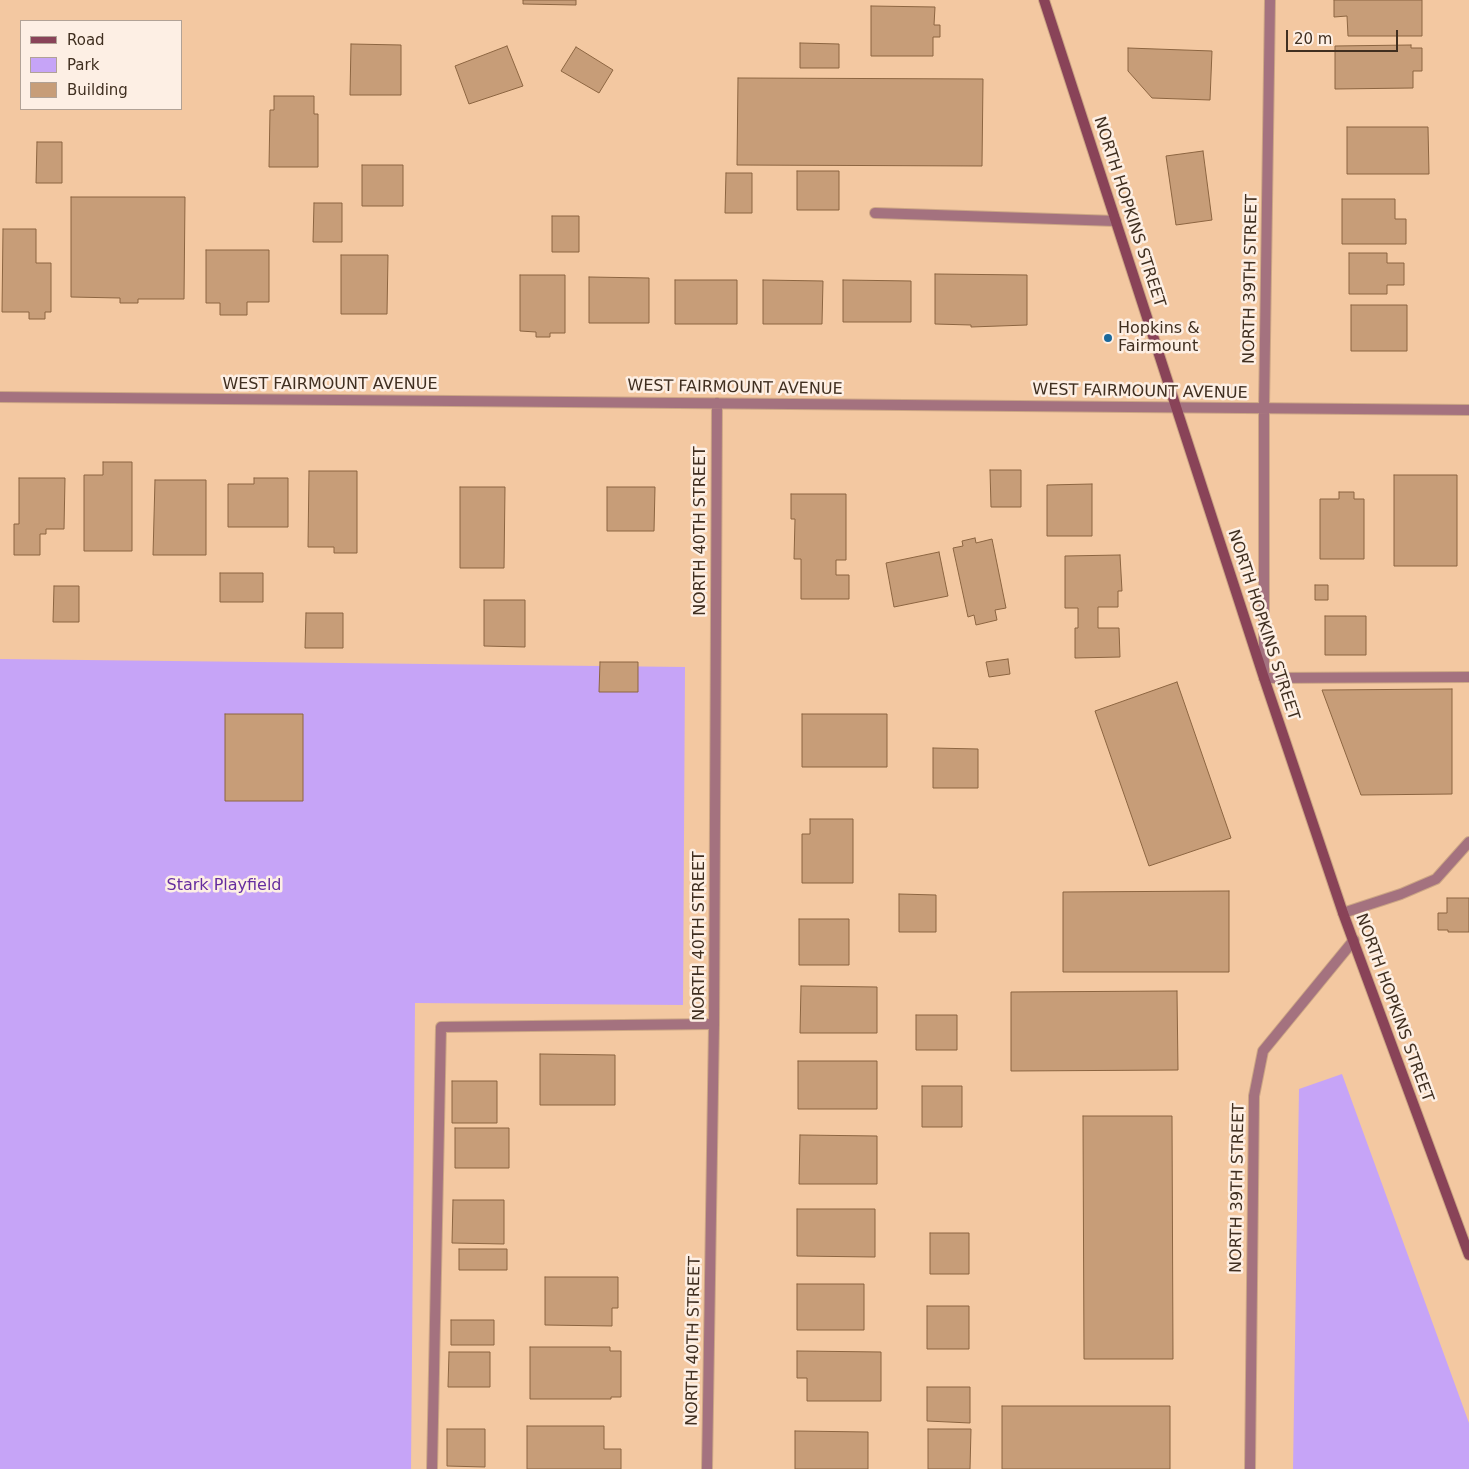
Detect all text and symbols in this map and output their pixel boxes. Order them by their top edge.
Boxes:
legend [20,20,182,110]
scale bar [1289,20,1402,52]
text: 20 m [1294,30,1332,48]
text: Road [67,31,105,49]
text: Park [67,56,99,74]
text: Building [67,81,128,99]
street label: NORTH HOPKINS STREET [1089,114,1169,310]
street label: NORTH 39TH STREET [1240,194,1262,364]
place label: Hopkins & Fairmount [1118,319,1200,357]
marker: Hopkins & Fairmount [1102,332,1114,344]
street label: WEST FAIRMOUNT AVENUE [222,375,438,395]
street label: WEST FAIRMOUNT AVENUE [627,377,843,399]
street label: WEST FAIRMOUNT AVENUE [1032,381,1248,403]
street label: NORTH 40TH STREET [691,446,711,616]
street label: NORTH HOPKINS STREET [1223,527,1303,723]
street label: NORTH 40TH STREET [690,851,710,1021]
park label: Stark Playfield [166,876,282,896]
street label: NORTH HOPKINS STREET [1351,911,1437,1105]
street label: NORTH 39TH STREET [1227,1103,1249,1273]
street label: NORTH 40TH STREET [683,1256,705,1426]

